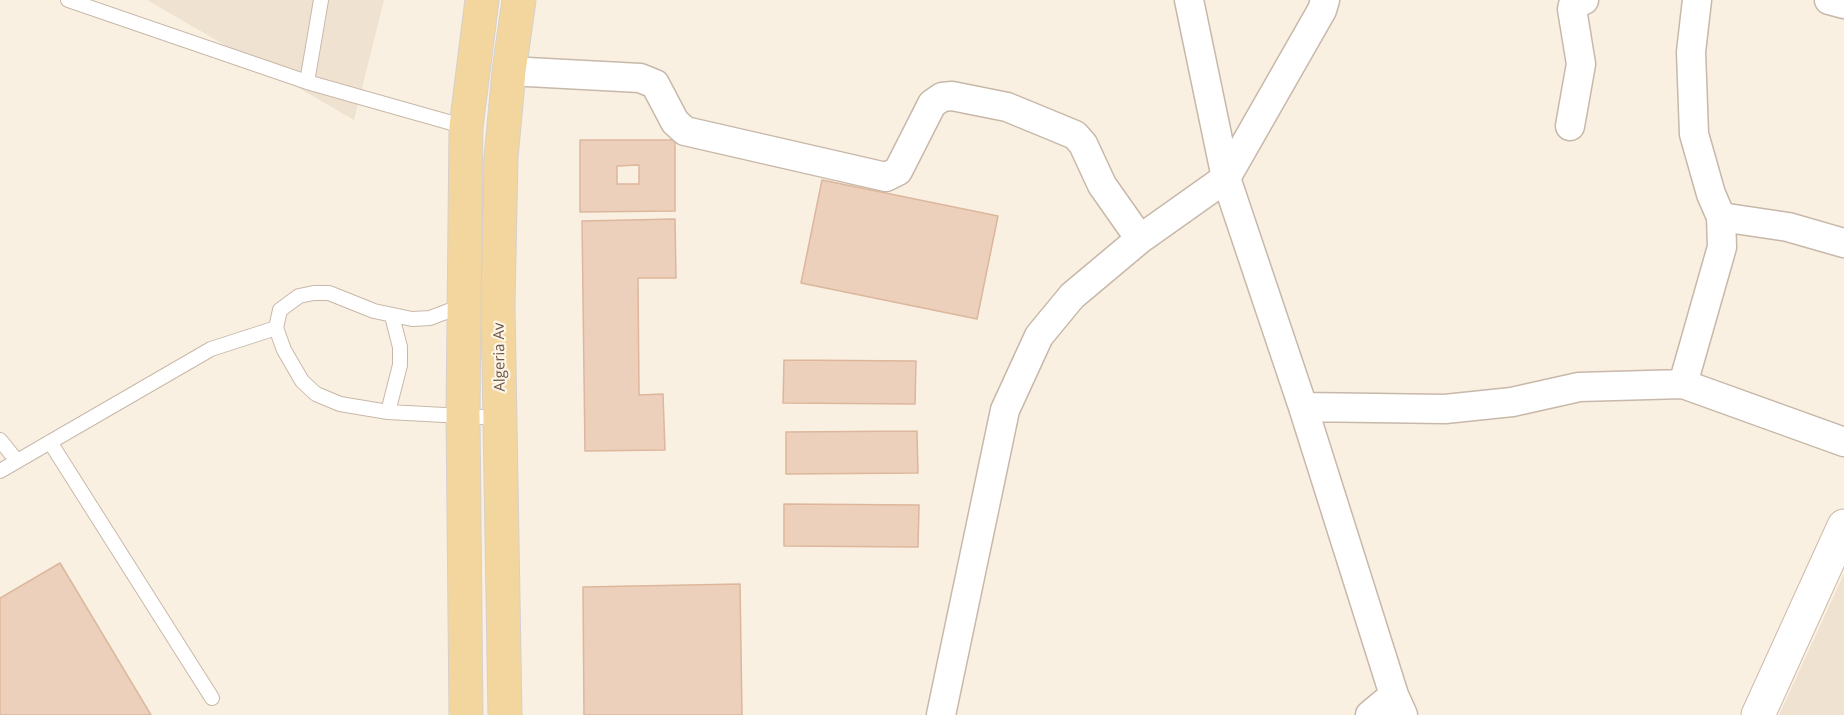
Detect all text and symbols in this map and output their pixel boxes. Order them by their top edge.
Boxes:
street label: Algeria Av [490,322,510,392]

